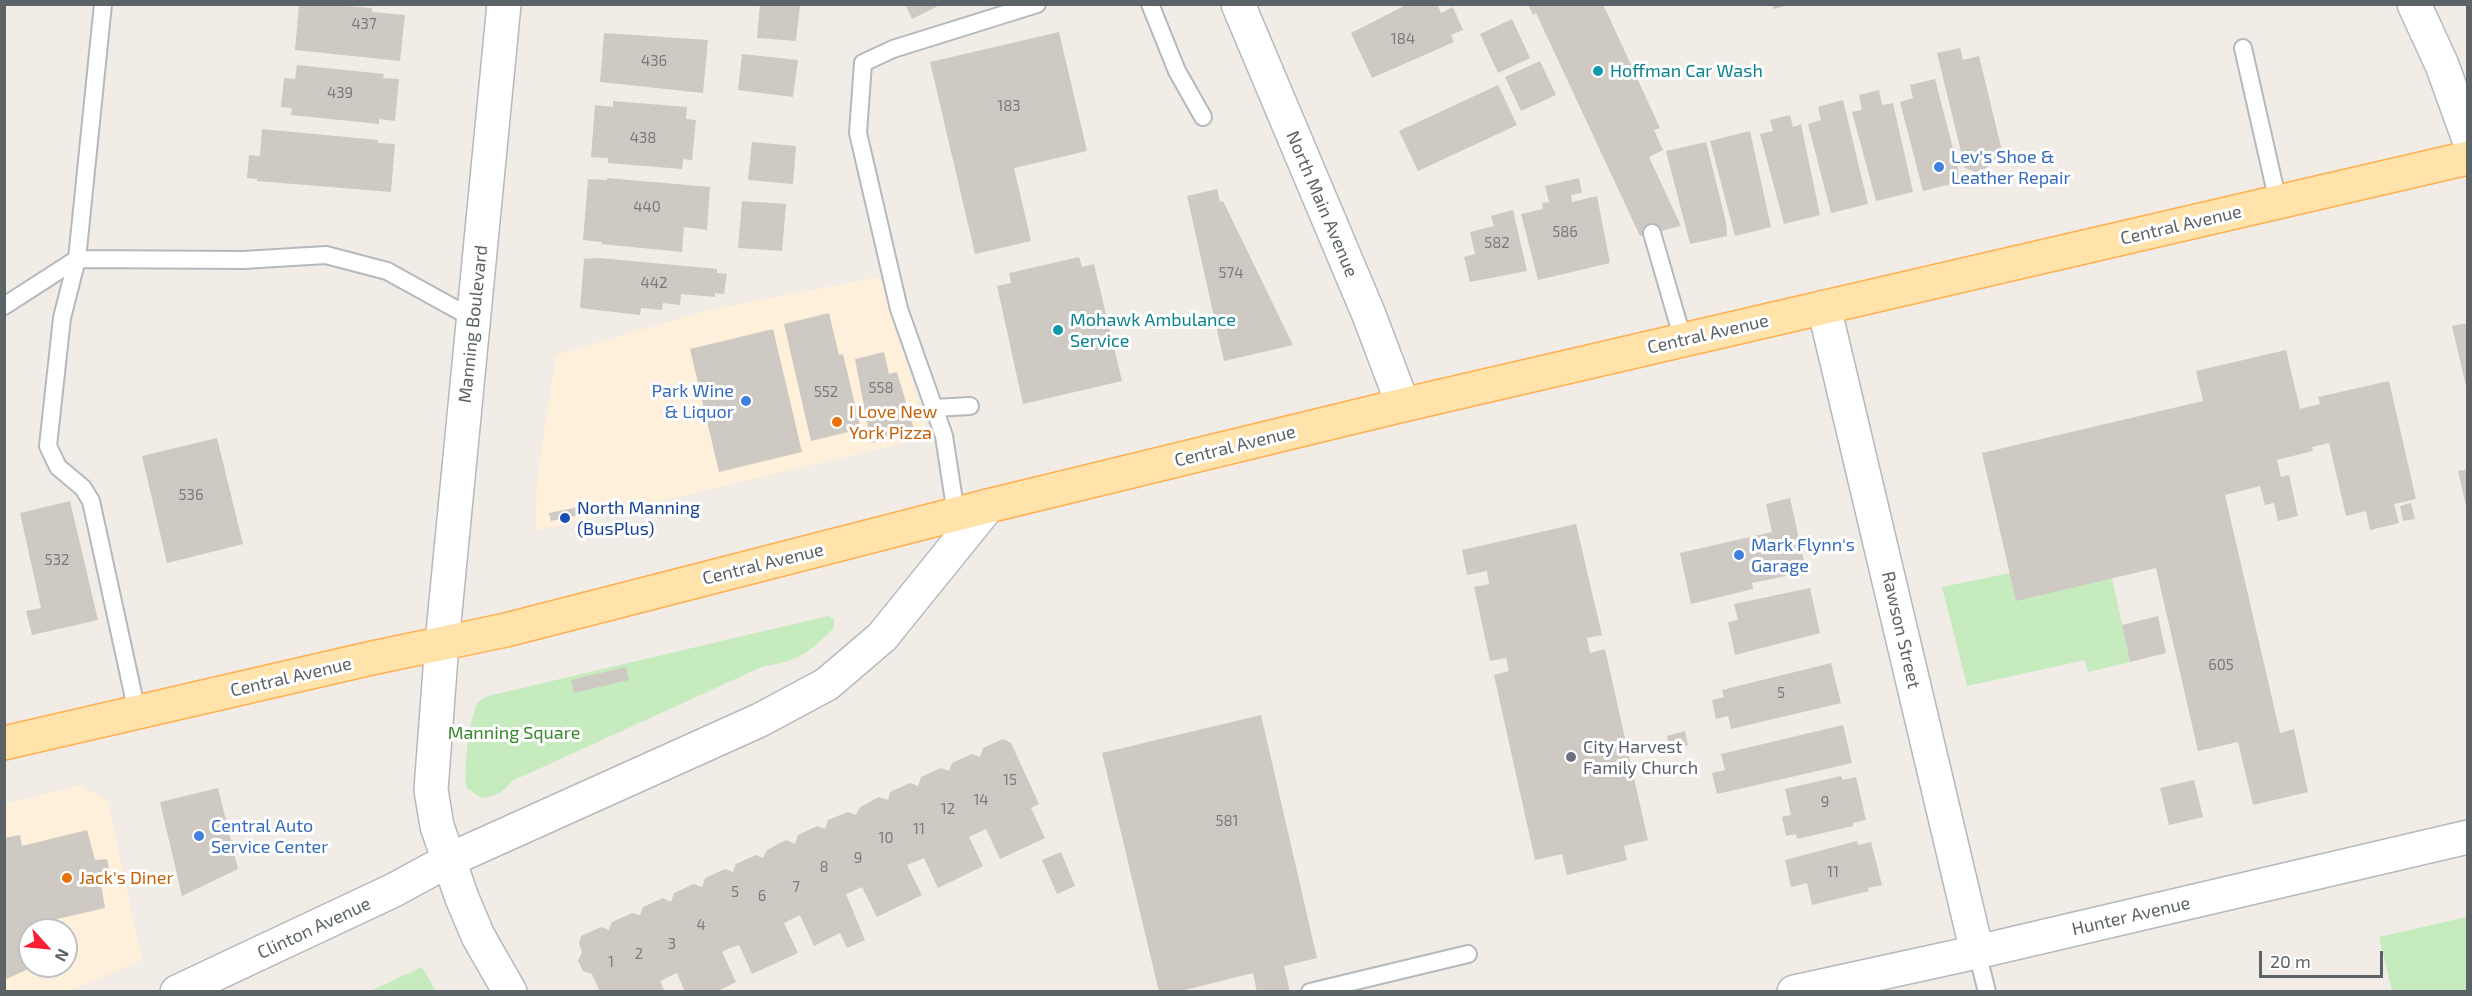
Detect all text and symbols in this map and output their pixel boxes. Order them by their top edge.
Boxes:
house number: 437 [351,15,377,33]
house number: 184 [1391,30,1415,48]
house number: 436 [641,52,667,70]
place label: Hoffman Car Wash [1610,60,1763,82]
marker: Hoffman Car Wash [1591,64,1605,78]
house number: 439 [327,84,353,102]
house number: 183 [997,97,1021,115]
street label: North Main Avenue [1282,128,1362,280]
house number: 438 [630,129,656,147]
place label: Lev's Shoe & Leather Repair [1951,146,2071,188]
marker: Lev's Shoe & Leather Repair [1932,160,1946,174]
house number: 440 [633,198,661,216]
street label: Central Avenue [2118,201,2244,249]
house number: 586 [1552,223,1578,241]
house number: 582 [1484,234,1510,252]
street label: Manning Boulevard [454,244,492,404]
house number: 574 [1219,264,1243,282]
house number: 442 [641,274,667,292]
place label: Mohawk Ambulance Service [1070,309,1236,352]
street label: Central Avenue [1645,310,1771,358]
marker: Mohawk Ambulance Service [1051,323,1065,337]
house number: 558 [868,379,894,397]
place label: Park Wine & Liquor [652,380,734,422]
house number: 552 [814,383,838,401]
marker: Park Wine & Liquor [739,394,753,408]
place label: I Love New York Pizza [849,401,937,444]
marker: I Love New York Pizza [830,415,844,429]
street label: Central Avenue [1172,421,1298,471]
house number: 536 [179,486,203,504]
place label: North Manning (BusPlus) [577,497,700,540]
marker: North Manning (BusPlus) [558,511,572,525]
place label: Mark Flynn's Garage [1751,534,1855,576]
street label: Central Avenue [700,539,826,589]
marker: Mark Flynn's Garage [1732,548,1746,562]
house number: 532 [45,551,69,569]
street label: Rawson Street [1877,569,1925,691]
street label: Central Avenue [228,653,354,701]
house number: 605 [2208,656,2234,674]
house number: 5 [1777,684,1785,702]
park label: Manning Square [448,722,580,744]
place label: City Harvest Family Church [1583,736,1698,778]
marker: City Harvest Family Church [1564,750,1578,764]
house number: 15 [1003,771,1017,789]
house number: 14 [973,791,989,809]
house number: 9 [1821,793,1829,811]
house number: 12 [941,800,955,818]
house number: 581 [1215,812,1239,830]
place label: Central Auto Service Center [211,815,328,858]
house number: 11 [913,820,925,838]
marker: Central Auto Service Center [192,829,206,843]
house number: 10 [878,829,894,847]
house number: 9 [854,849,862,867]
house number: 8 [819,858,829,876]
house number: 11 [1827,863,1839,881]
place label: Jack's Diner [79,867,174,889]
marker: Jack's Diner [60,871,74,885]
house number: 7 [792,878,800,896]
house number: 5 [731,883,739,901]
house number: 6 [758,887,766,905]
street label: Clinton Avenue [254,892,374,964]
street label: Hunter Avenue [2070,892,2192,940]
house number: 4 [696,916,706,934]
north arrow [18,918,78,978]
house number: 3 [668,935,676,953]
scale bar [2262,939,2386,977]
house number: 2 [635,945,643,963]
text: N [52,946,74,965]
text: 20 m [2270,950,2311,972]
house number: 1 [608,953,614,971]

